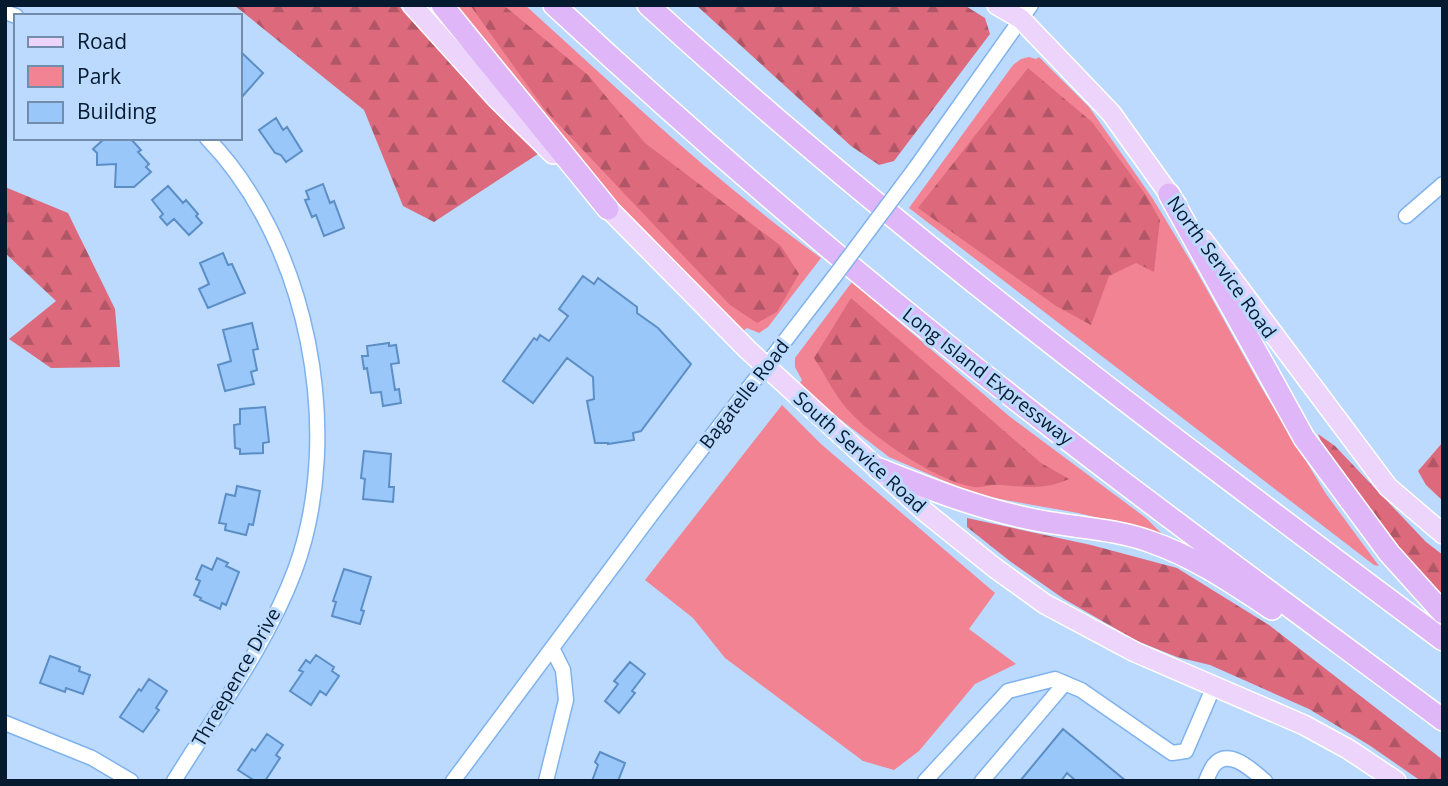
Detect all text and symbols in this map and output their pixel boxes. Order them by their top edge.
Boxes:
legend [14,14,242,140]
text: Road [77,27,127,55]
text: Park [77,62,121,90]
text: Building [77,97,156,125]
street label: North Service Road [1162,191,1282,343]
street label: Long Island Expressway [897,301,1079,451]
street label: Bagatelle Road [693,334,795,454]
street label: South Service Road [788,385,932,519]
street label: Threepence Drive [186,603,286,751]

